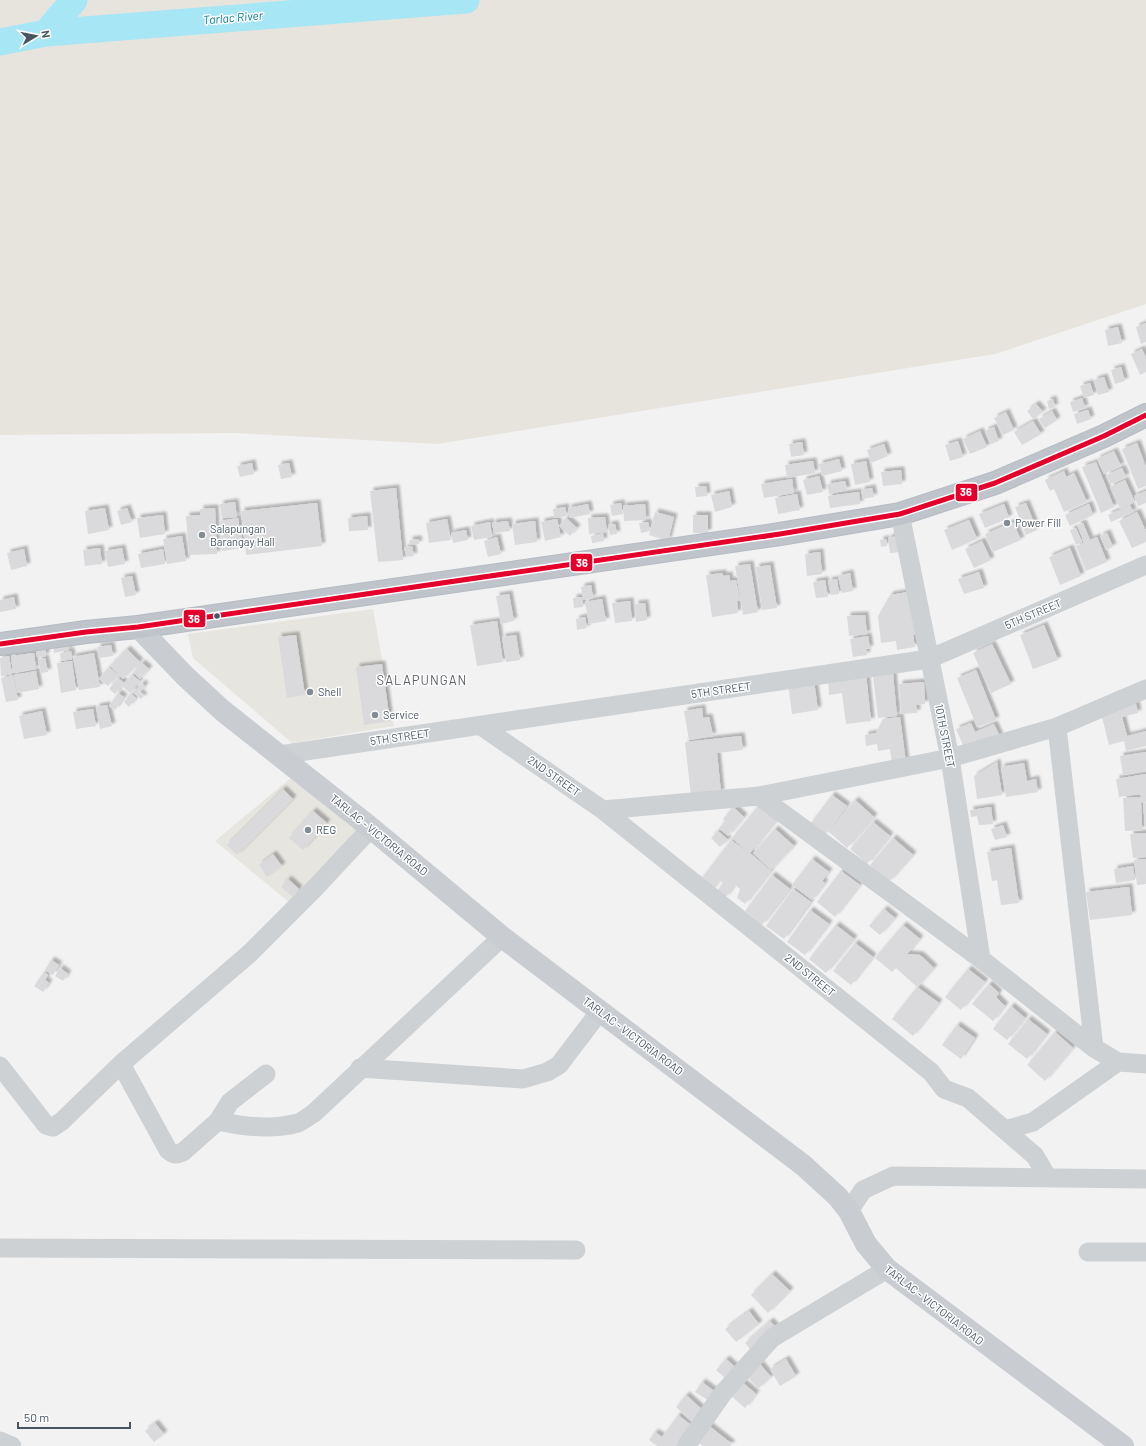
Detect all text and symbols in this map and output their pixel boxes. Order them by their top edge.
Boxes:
water label: Tarlac River [203,7,264,27]
north arrow [16,16,56,56]
text: N [39,29,53,39]
line badge: 36 [955,483,978,502]
text: 36 [960,485,972,498]
place label: Power Fill [1015,516,1061,529]
marker: Power Fill [1002,518,1012,528]
place label: Salapungan Barangay Hall [210,522,275,548]
marker: Salapungan Barangay Hall [197,530,207,540]
line badge: 36 [570,553,593,572]
text: 36 [576,556,588,569]
street label: 5TH STREET [1003,596,1063,631]
line badge: 36 [183,609,206,628]
unlabelled marker [212,611,222,621]
text: 36 [188,612,200,625]
district label: SALAPUNGAN [377,672,467,688]
street label: 5TH STREET [690,679,752,700]
place label: Shell [318,685,341,698]
marker: Shell [305,687,315,697]
street label: 10TH STREET [933,703,958,769]
place label: Service [383,708,419,721]
marker: Service [370,710,380,720]
street label: 5TH STREET [369,726,431,747]
street label: 2ND STREET [526,753,583,798]
street label: TARLAC - VICTORIA ROAD [328,791,431,878]
place label: REG [316,823,336,836]
marker: REG [303,825,313,835]
street label: 2ND STREET [783,950,838,999]
street label: TARLAC - VICTORIA ROAD [581,994,686,1078]
street label: TARLAC - VICTORIA ROAD [882,1262,986,1347]
scale bar [18,1404,130,1430]
text: 50 m [24,1410,49,1424]

